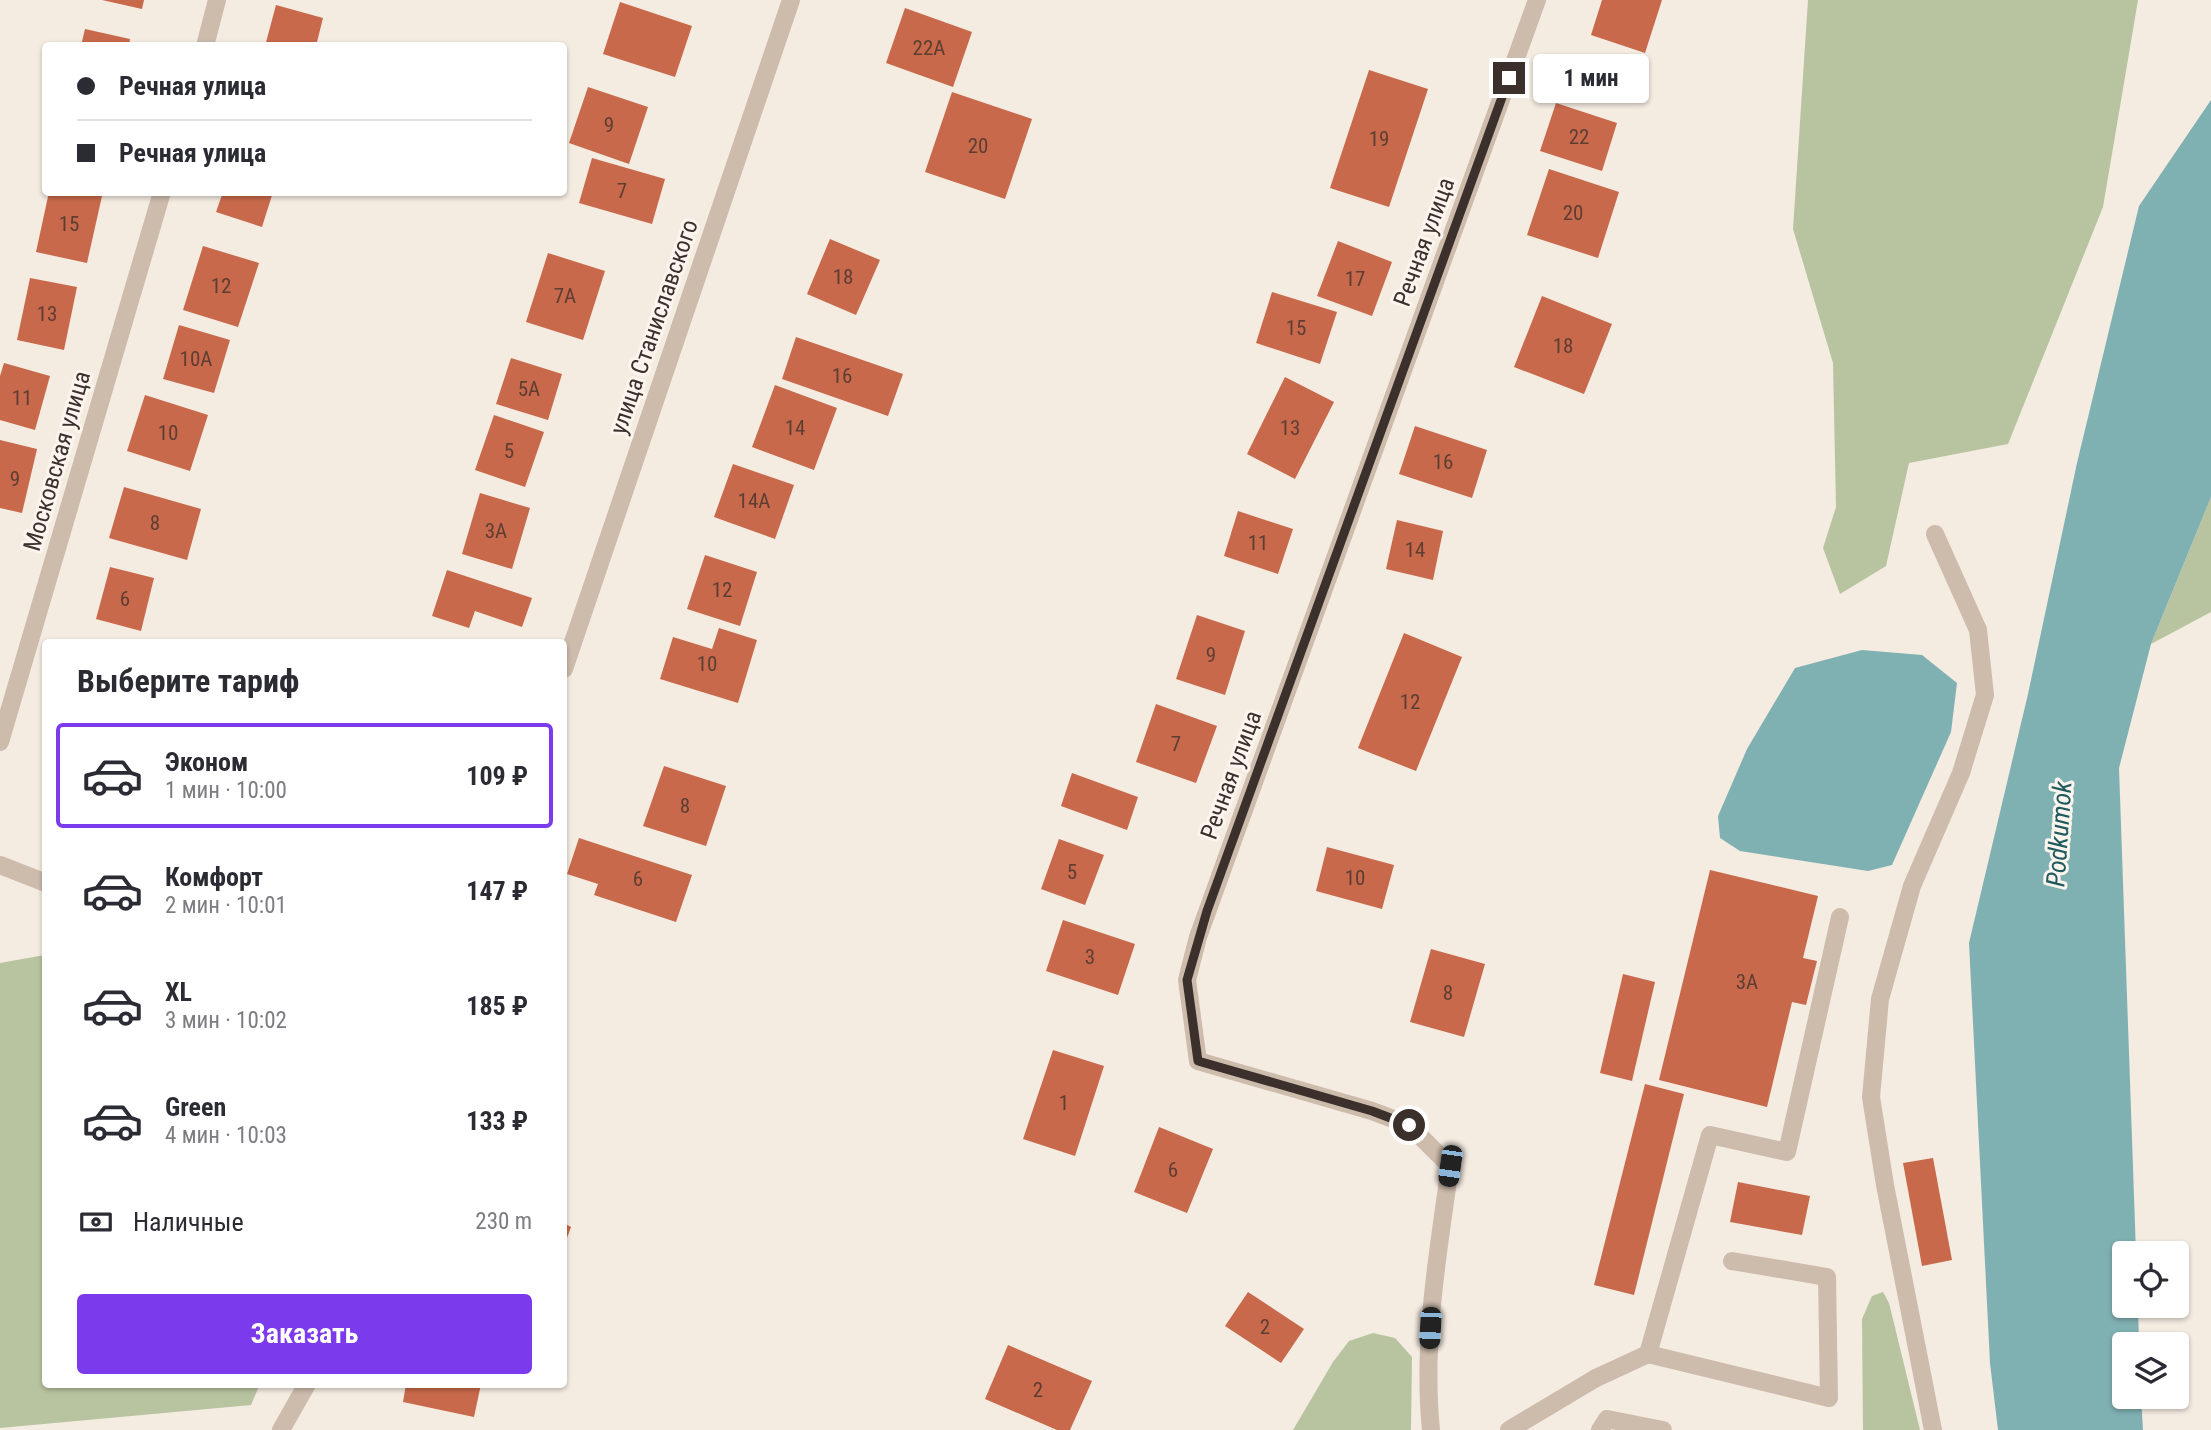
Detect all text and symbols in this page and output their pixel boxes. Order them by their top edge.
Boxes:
house number: 22А [913,36,945,60]
callout: 1 мин [1534,54,1649,102]
route end [1493,62,1525,94]
text: 1 мин [1563,65,1619,92]
text: Речная улица [119,71,266,101]
house number: 9 [604,113,614,137]
house number: 22 [1569,125,1589,149]
house number: 19 [1369,127,1389,151]
house number: 20 [968,134,988,158]
text: Речная улица [119,138,266,168]
street label: Речная улица [1388,174,1460,310]
house number: 7 [617,179,627,203]
house number: 20 [1563,201,1583,225]
house number: 15 [59,212,79,236]
street label: улица Станиславского [604,216,704,438]
house number: 18 [833,265,853,289]
house number: 17 [1345,267,1365,291]
house number: 12 [211,274,231,298]
house number: 7А [554,284,576,308]
house number: 13 [37,302,57,326]
house number: 15 [1286,316,1306,340]
house number: 18 [1553,334,1573,358]
house number: 10А [180,347,212,371]
house number: 16 [832,364,852,388]
street label: Московская улица [18,368,96,554]
house number: 5А [518,377,540,401]
house number: 11 [12,386,32,410]
house number: 14 [785,416,805,440]
house number: 13 [1280,416,1300,440]
house number: 10 [158,421,178,445]
house number: 5 [504,439,514,463]
house number: 16 [1433,450,1453,474]
house number: 9 [10,467,20,491]
house number: 14А [738,489,770,513]
house number: 8 [150,511,160,535]
house number: 3А [485,519,507,543]
house number: 11 [1248,531,1268,555]
house number: 14 [1405,538,1425,562]
house number: 12 [712,578,732,602]
house number: 6 [120,587,130,611]
house number: 9 [1206,643,1216,667]
house number: 10 [697,652,717,676]
text: Выберите тариф [77,662,299,700]
house number: 12 [1400,690,1420,714]
street label: Речная улица [1195,707,1267,843]
house number: 7 [1171,732,1181,756]
icon: car [81,744,144,807]
text: Эконом [165,747,248,777]
text: 109 ₽ [466,761,528,791]
text: 1 мин · 10:00 [165,777,287,804]
water label: Podkumok [2040,780,2078,888]
house number: 8 [680,794,690,818]
icon: car [81,859,144,922]
house number: 5 [1067,860,1077,884]
text: Комфорт [165,862,263,892]
house number: 10 [1345,866,1365,890]
house number: 6 [633,867,643,891]
text: 147 ₽ [466,876,528,906]
text: 2 мин · 10:01 [165,892,287,919]
house number: 3 [1085,945,1095,969]
house number: 3А [1736,970,1758,994]
icon: car [81,974,144,1037]
text: XL [165,977,192,1007]
house number: 8 [1443,981,1453,1005]
text: 185 ₽ [466,991,528,1021]
text: 3 мин · 10:02 [165,1007,287,1034]
icon: car [81,1089,144,1152]
house number: 1 [1059,1091,1069,1115]
text: Green [165,1092,226,1122]
text: 133 ₽ [466,1106,528,1136]
route start [1393,1109,1425,1141]
text: 4 мин · 10:03 [165,1122,287,1149]
car [1437,1144,1464,1188]
house number: 6 [1168,1158,1178,1182]
icon: cash [77,1203,115,1241]
text: Наличные [133,1207,244,1237]
text: 230 m [475,1208,532,1235]
map controls [2112,1241,2189,1409]
button: locate [2112,1241,2189,1318]
button: Заказать [77,1294,532,1374]
car [1419,1306,1442,1350]
house number: 2 [1260,1315,1270,1339]
button: layers [2112,1332,2189,1409]
house number: 2 [1033,1378,1043,1402]

